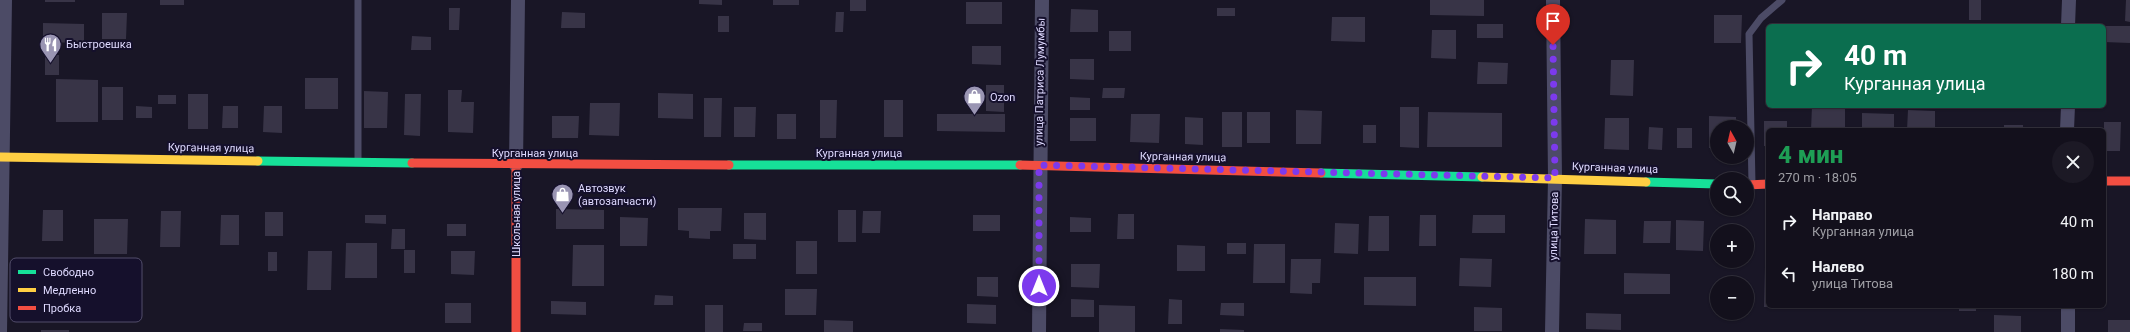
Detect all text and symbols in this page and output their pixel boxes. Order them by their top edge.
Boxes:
pin [1536,4,1570,45]
icon: arrive [1542,10,1564,32]
street label: улица Патриса Лумумбы [1032,18,1048,146]
restaurant icon: Быстроешка [38,31,64,64]
place label: Быстроешка [66,38,132,51]
text: 40 m [1844,39,1907,72]
icon: right [1778,40,1830,92]
text: Курганная улица [1844,73,1986,94]
shop icon: Ozon [961,84,987,117]
place label: Ozon [990,91,1015,104]
north arrow [1710,120,1754,164]
map controls [1710,120,1754,320]
street label: Курганная улица [168,141,254,155]
text: 4 мин [1778,141,1843,169]
button: close [2052,141,2094,183]
street label: Курганная улица [492,147,578,160]
street label: Курганная улица [816,147,902,160]
street label: Курганная улица [1140,150,1226,164]
street label: Курганная улица [1572,160,1658,176]
text: 270 m · 18:05 [1778,170,1857,185]
street label: Школьная улица [510,171,523,257]
button: search [1710,172,1754,216]
shop icon: Автозвук (автозапчасти) [550,181,576,214]
place label: Автозвук (автозапчасти) [578,182,657,208]
street label: улица Титова [1547,192,1561,260]
text: Направо [1812,206,1873,224]
icon: right [1778,211,1800,233]
text: 40 m [2060,213,2094,231]
button: + [1710,224,1754,268]
text: Курганная улица [1812,224,1914,239]
legend [10,258,142,322]
text: Налево [1812,258,1864,276]
icon: left [1778,263,1800,285]
position arrow [1018,265,1060,307]
text: 180 m [2052,265,2094,283]
text: Свободно [43,266,94,279]
button: − [1710,276,1754,320]
text: улица Титова [1812,276,1893,291]
text: Медленно [43,284,96,297]
text: Пробка [43,302,81,315]

